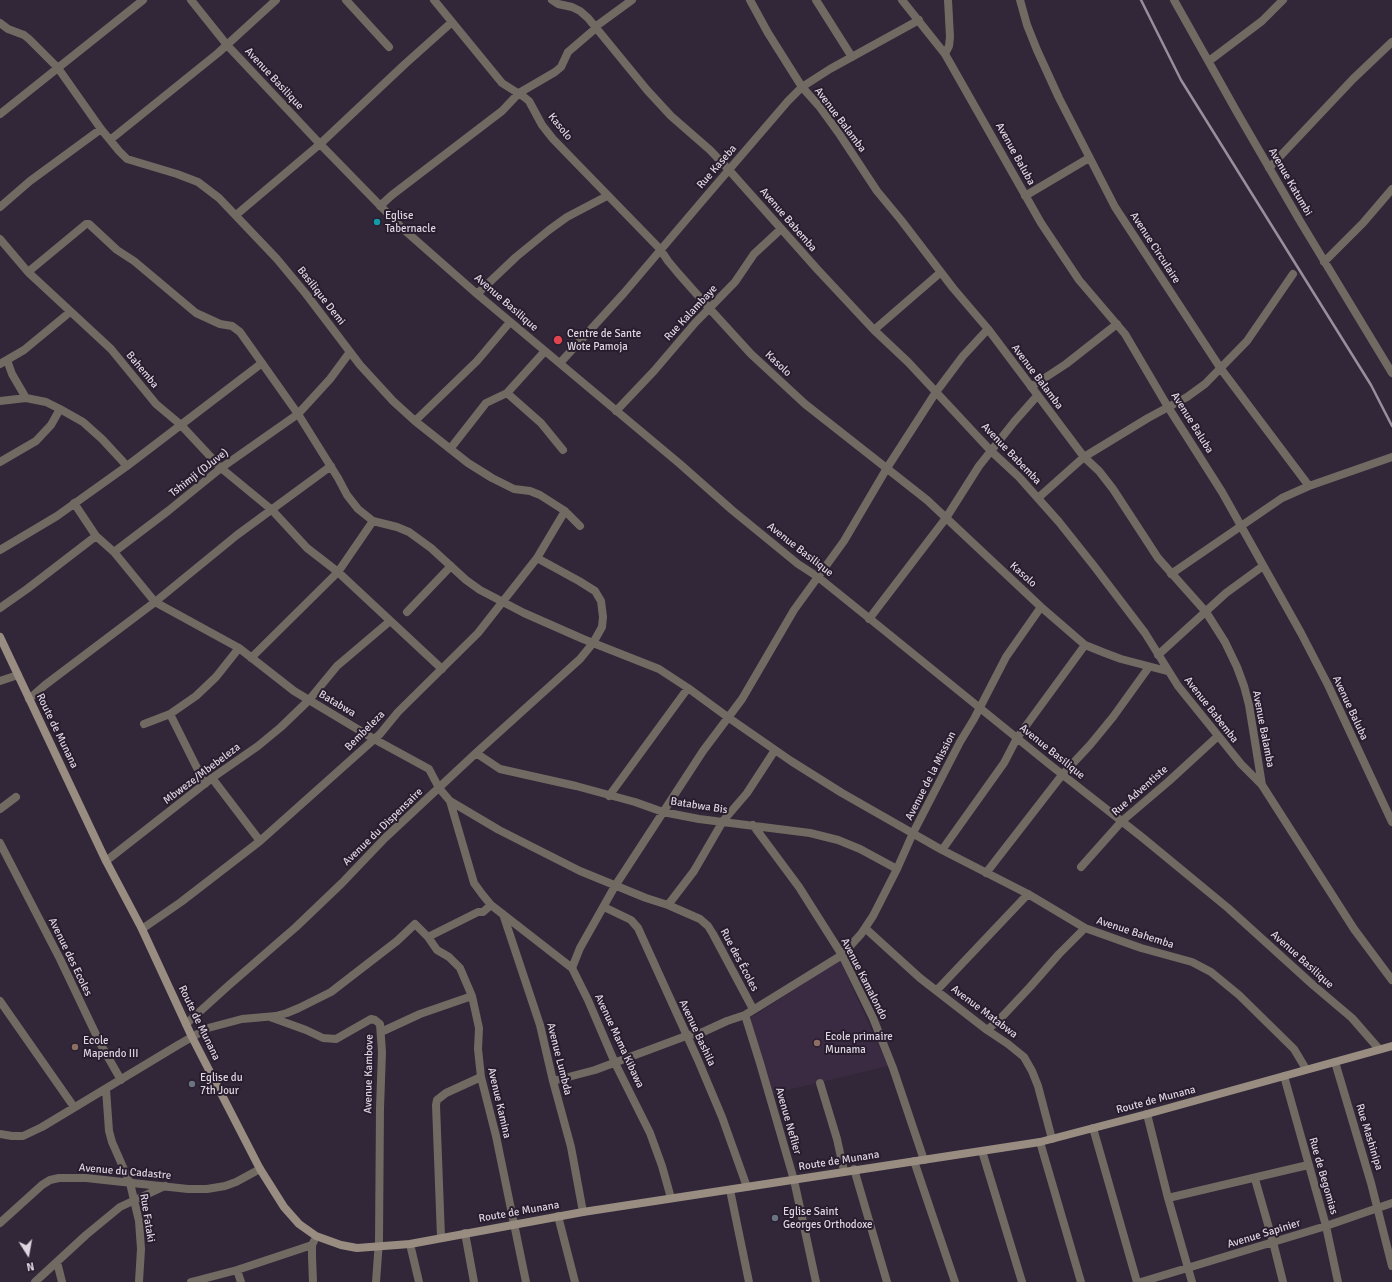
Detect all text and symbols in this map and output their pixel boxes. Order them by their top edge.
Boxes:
street label: Avenue Basilique [242,45,306,113]
street label: Avenue Balamba [811,85,869,155]
street label: Kasolo [545,111,575,143]
street label: Avenue Baluba [992,120,1038,188]
street label: Rue Kaseba [694,142,740,192]
street label: Avenue Katumbi [1265,146,1315,218]
street label: Avenue Babemba [757,185,819,255]
place label: Eglise Tabernacle [385,209,436,235]
street label: Avenue Circulaire [1127,210,1183,286]
marker: Eglise Tabernacle [372,217,382,227]
street label: Basilique Demi [294,264,348,328]
street label: Avenue Basilique [471,272,541,334]
street label: Rue Kalambaye [662,282,720,344]
place label: Centre de Sante Wote Pamoja [567,327,641,353]
marker: Centre de Sante Wote Pamoja [552,334,564,346]
street label: Avenue Balamba [1008,342,1066,412]
street label: Kasolo [762,348,794,380]
street label: Bahemba [123,349,161,391]
street label: Avenue Baluba [1168,390,1216,456]
street label: Avenue Babemba [978,420,1044,488]
street label: Tshimji (DJuve) [167,446,231,500]
street label: Avenue Basilique [764,520,836,580]
street label: Kasolo [1007,560,1039,590]
street label: Avenue Babemba [1181,674,1241,746]
street label: Avenue Baluba [1329,674,1371,742]
street label: Batabwa [316,688,358,720]
street label: Avenue Balamba [1249,689,1277,769]
street label: Route de Munana [33,691,81,771]
street label: Bembeleza [342,708,388,754]
street label: Avenue Basilique [1017,722,1087,782]
street label: Avenue de la Mission [903,729,959,823]
street label: Mbweze/Mbebeleza [161,741,243,807]
street label: Rue Adventiste [1109,763,1171,819]
street label: Avenue du Dispensaire [340,785,426,869]
street label: Batabwa Bis [670,795,728,817]
street label: Avenue Bahemba [1095,914,1175,952]
street label: Avenue des Ecoles [45,916,95,998]
street label: Rue des Écoles [717,926,761,994]
street label: Avenue Basilique [1268,928,1336,992]
street label: Avenue Kamalondo [838,936,890,1022]
street label: Route de Munana [175,983,223,1063]
street label: Avenue Matabwa [948,983,1020,1041]
street label: Avenue Mama Kibawa [591,992,647,1090]
street label: Avenue Bashila [676,998,718,1068]
street label: Avenue Lumbda [544,1021,574,1097]
place label: Ecole primaire Munama [825,1030,893,1056]
place label: Ecole Mapendo III [83,1034,138,1060]
street label: Avenue Kambove [362,1034,376,1114]
marker: Ecole primaire Munama [812,1038,822,1048]
marker: Ecole Mapendo III [70,1042,80,1052]
street label: Avenue Kamina [484,1066,514,1140]
place label: Eglise du 7th Jour [200,1071,243,1097]
marker: Eglise du 7th Jour [187,1079,197,1089]
street label: Route de Munana [1115,1083,1197,1117]
street label: Avenue Neflier [772,1086,804,1156]
street label: Rue Mashinipa [1353,1102,1385,1172]
street label: Rue de Begomias [1306,1136,1340,1216]
street label: Route de Munana [798,1148,880,1174]
street label: Avenue du Cadastre [78,1161,172,1183]
street label: Rue Fataki [137,1193,157,1243]
street label: Route de Munana [478,1198,560,1226]
place label: Eglise Saint Georges Orthodoxe [783,1205,873,1231]
marker: Eglise Saint Georges Orthodoxe [770,1213,780,1223]
street label: Avenue Sapinier [1226,1217,1302,1251]
north arrow [8,1234,48,1274]
text: N [25,1259,35,1273]

